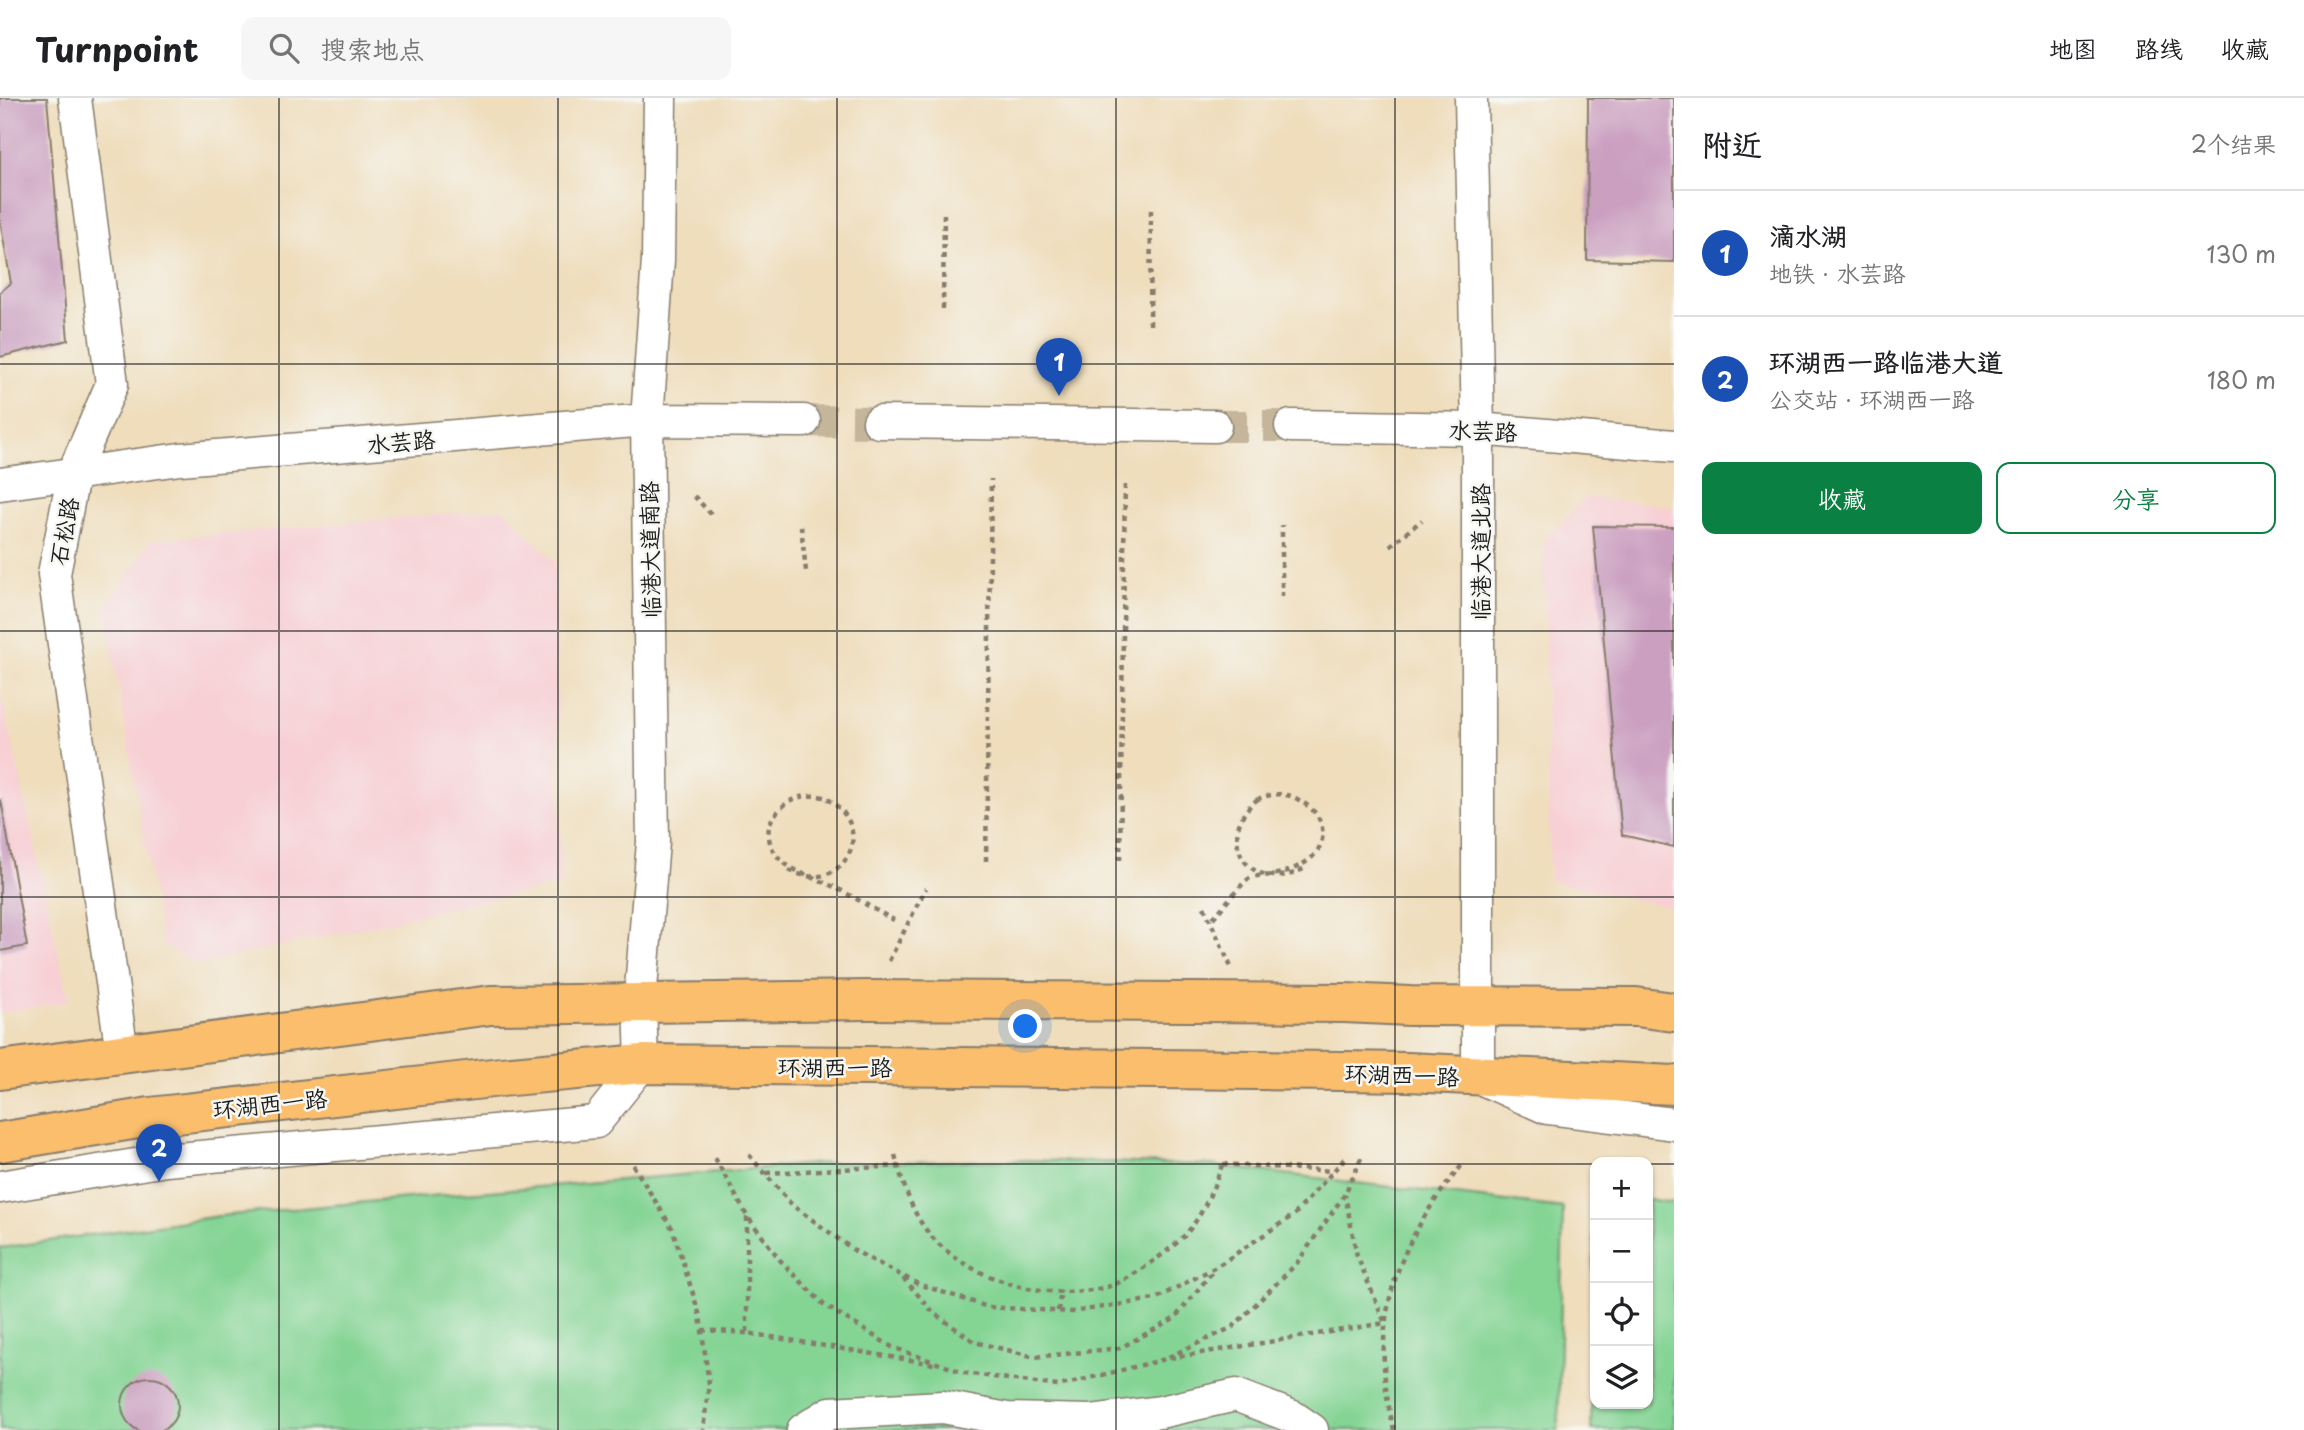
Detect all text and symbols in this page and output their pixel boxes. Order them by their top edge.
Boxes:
search box [241,17,731,80]
text: Turnpoint [35,23,199,73]
icon: search [265,29,303,67]
text: 搜索地点 [321,29,425,68]
text: 地图 [2049,30,2097,66]
text: 路线 [2135,30,2183,66]
text: 收藏 [2221,30,2269,66]
text: 附近 [1702,121,1762,166]
text: 2个结果 [2191,126,2276,161]
text: 滴水湖 [1769,216,1847,255]
text: 1 [1720,236,1731,271]
text: 130 m [2206,236,2276,271]
text: 地铁 · 水芸路 [1769,255,1906,290]
pin: 1 [1036,338,1082,396]
text: 环湖西一路临港大道 [1769,342,2003,381]
text: 2 [1717,362,1733,397]
text: 180 m [2207,362,2276,397]
text: 公交站 · 环湖西一路 [1769,381,1975,416]
street label: 水芸路 [1448,411,1518,449]
street label: 水芸路 [365,421,437,461]
button: 收藏 [1702,462,1982,534]
button: 分享 [1996,462,2276,534]
street label: 临港大道南路 [630,481,668,619]
street label: 临港大道北路 [1462,483,1497,621]
street label: 石松路 [39,494,87,568]
your location [1008,1009,1042,1043]
street label: 环湖西一路 [778,1049,893,1084]
street label: 环湖西一路 [1344,1055,1460,1093]
street label: 环湖西一路 [211,1080,329,1126]
pin: 2 [136,1124,182,1182]
map controls [1590,1157,1653,1409]
button: + [1590,1157,1653,1220]
button: − [1590,1220,1653,1283]
button: locate [1590,1283,1653,1346]
button: layers [1590,1346,1653,1409]

